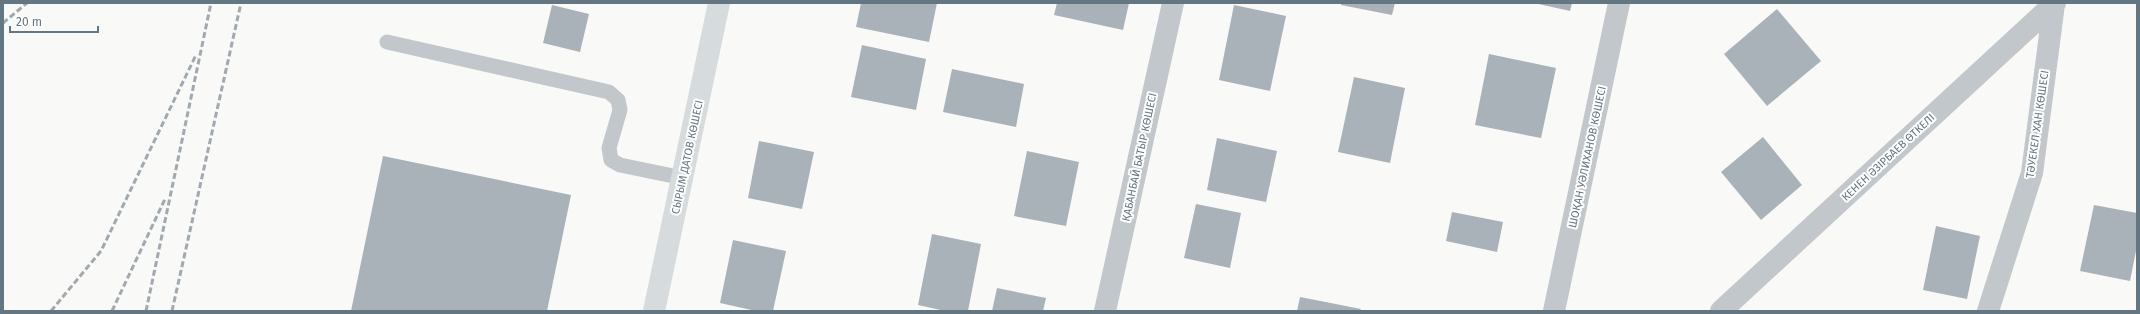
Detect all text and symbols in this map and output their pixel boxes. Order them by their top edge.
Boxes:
scale bar [10,8,98,34]
text: 20 m [16,15,42,29]
street label: ТӘУЕКЕЛ ХАН КӨШЕСІ [2024,69,2051,179]
street label: ШОҚАН УӘЛИХАНОВ КӨШЕСІ [1566,85,1609,229]
street label: ҚАБАНБАЙ БАТЫР КӨШЕСІ [1120,92,1159,223]
street label: СЫРЫМ ДАТОВ КӨШЕСІ [669,99,706,215]
street label: КЕНЕН ӘЗІРБАЕВ ӨТКЕЛІ [1839,111,1937,204]

